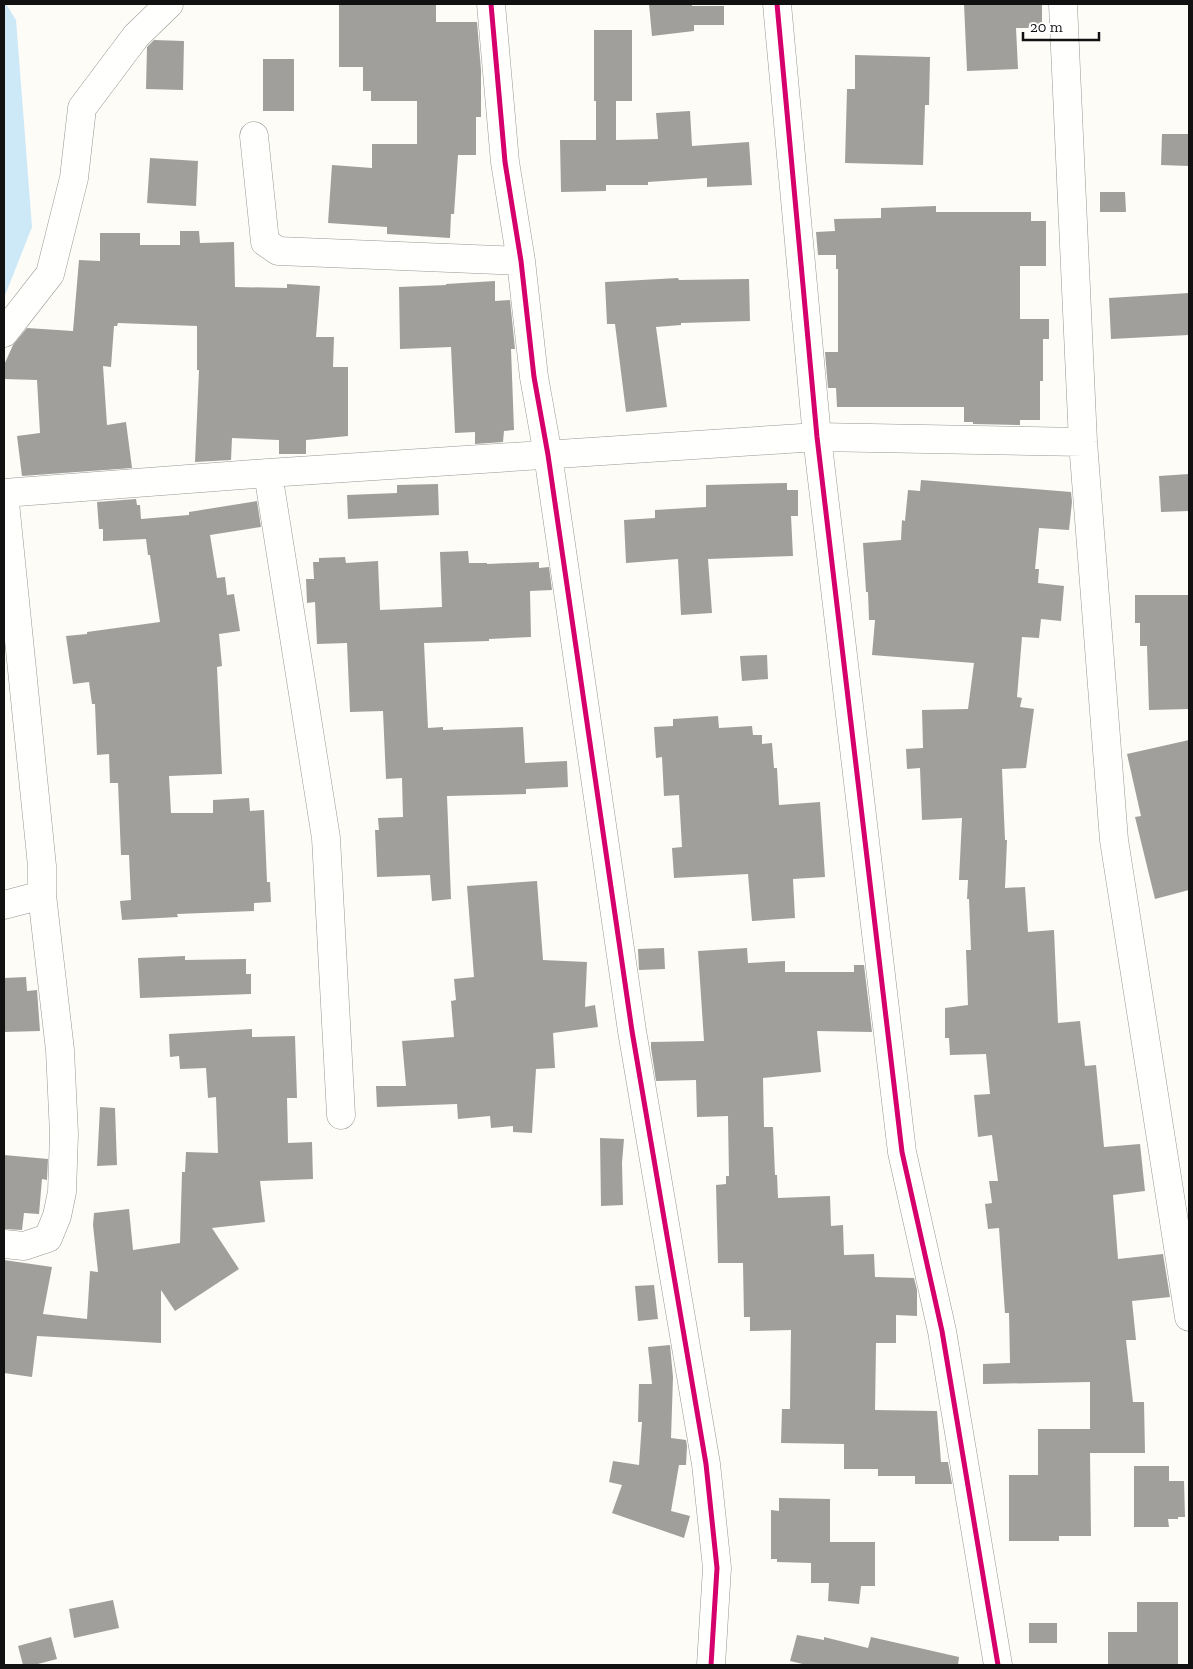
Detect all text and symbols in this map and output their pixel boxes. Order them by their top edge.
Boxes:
scale bar [1023,10,1099,42]
text: 20 m [1030,18,1063,36]

